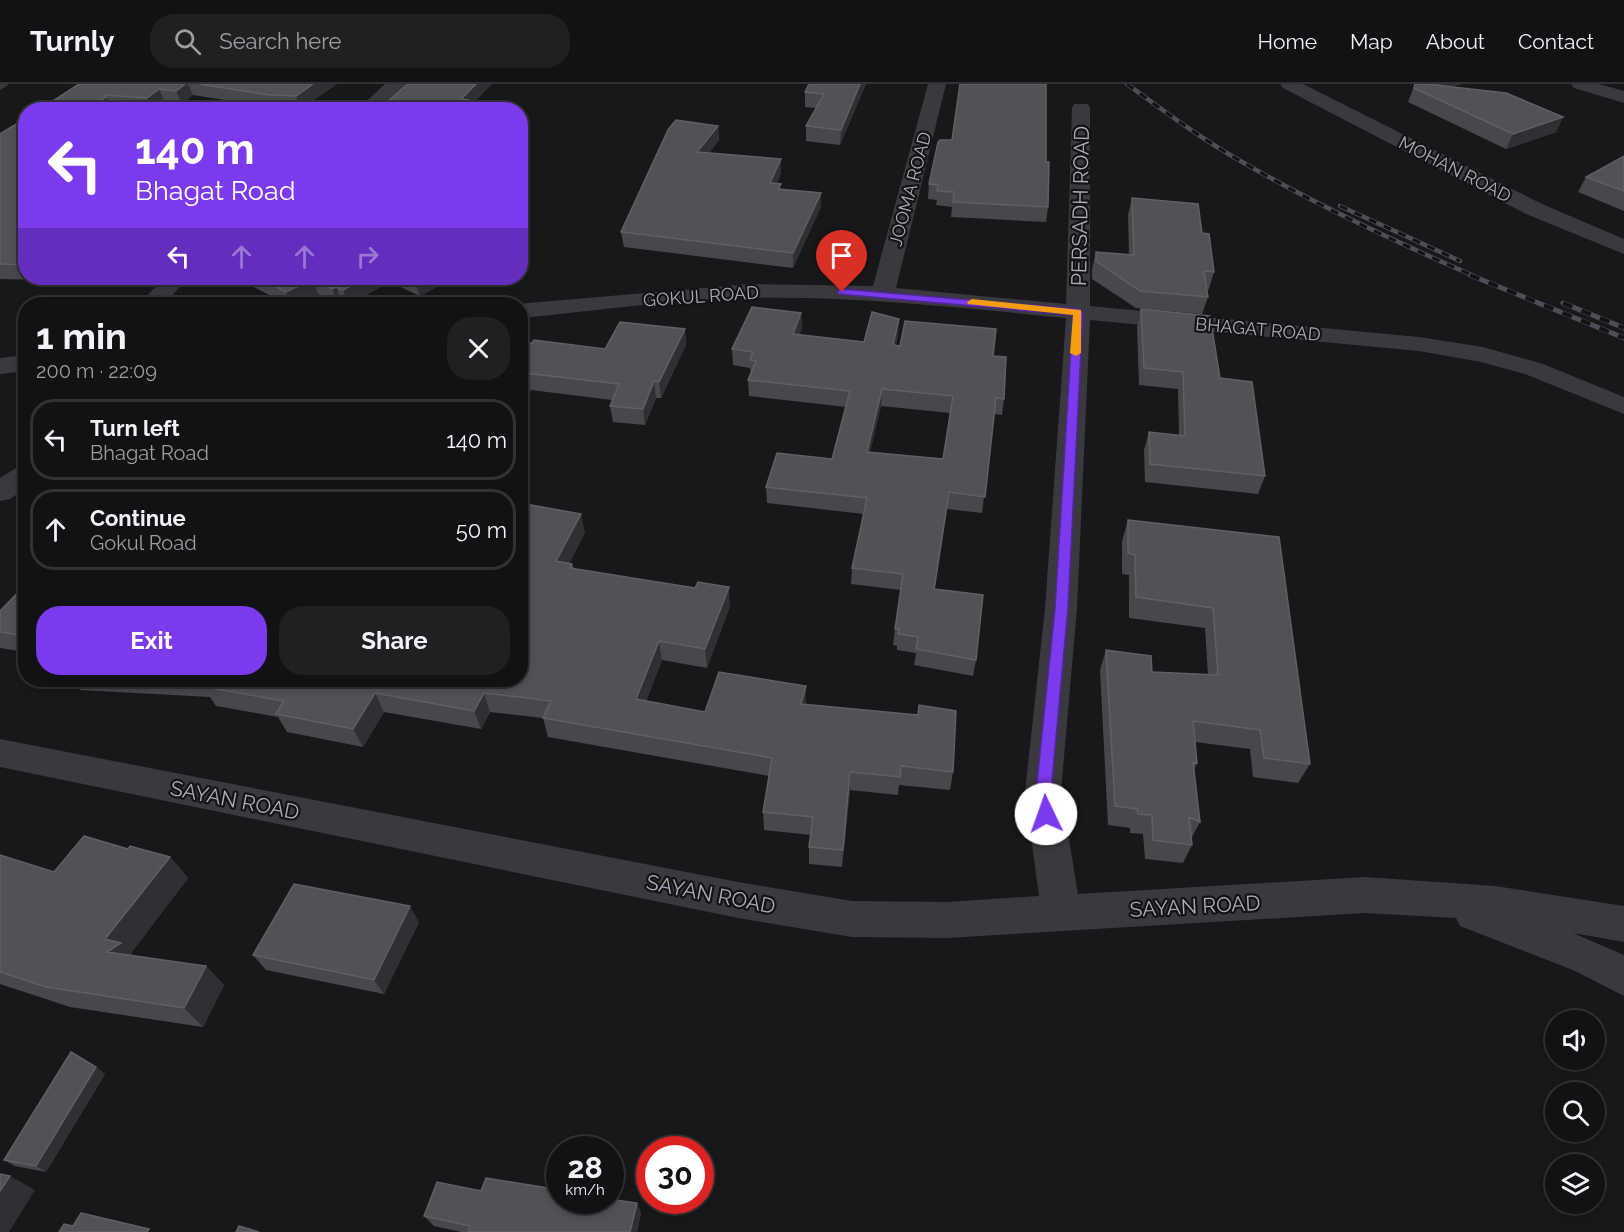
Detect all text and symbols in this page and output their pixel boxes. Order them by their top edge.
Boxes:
search box [150,14,570,68]
text: Turnly [30,25,114,58]
icon: search [171,25,204,58]
text: Search here [219,28,341,54]
text: Home [1258,29,1317,54]
text: Map [1350,29,1393,54]
text: About [1426,29,1485,54]
text: Contact [1518,29,1594,54]
text: 140 m [135,125,255,174]
icon: left [36,126,114,204]
street label: PERSADH ROAD [1066,126,1094,286]
street label: JOOMA ROAD [885,129,935,248]
street label: MOHAN ROAD [1395,132,1515,206]
text: Bhagat Road [135,175,295,206]
pin [816,230,867,292]
icon: arrive [825,239,858,272]
icon: left [162,240,195,273]
icon: ahead [225,240,258,273]
icon: ahead [288,240,321,273]
icon: right [351,240,384,273]
street label: GOKUL ROAD [642,281,760,311]
street label: BHAGAT ROAD [1194,313,1322,345]
text: 1 min [36,315,127,357]
button: close [447,317,510,380]
text: 200 m · 22:09 [36,359,157,383]
text: Turn left [90,415,180,441]
icon: left [39,423,72,456]
text: 140 m [446,427,507,453]
text: Bhagat Road [90,441,209,465]
text: Continue [90,505,186,531]
icon: ahead [39,513,72,546]
text: 50 m [456,517,507,543]
text: Gokul Road [90,531,197,555]
button: Exit [36,606,267,675]
button: Share [279,606,510,675]
street label: SAYAN ROAD [168,775,302,825]
position arrow [1014,782,1078,846]
street label: SAYAN ROAD [644,869,778,919]
street label: SAYAN ROAD [1129,890,1261,922]
map controls [1545,1010,1605,1214]
button: sound [1545,1010,1605,1070]
button: search [1545,1082,1605,1142]
speed limit sign: 30 [636,1136,714,1214]
text: 28 [567,1150,603,1185]
button: layers [1545,1154,1605,1214]
text: km/h [565,1181,605,1199]

